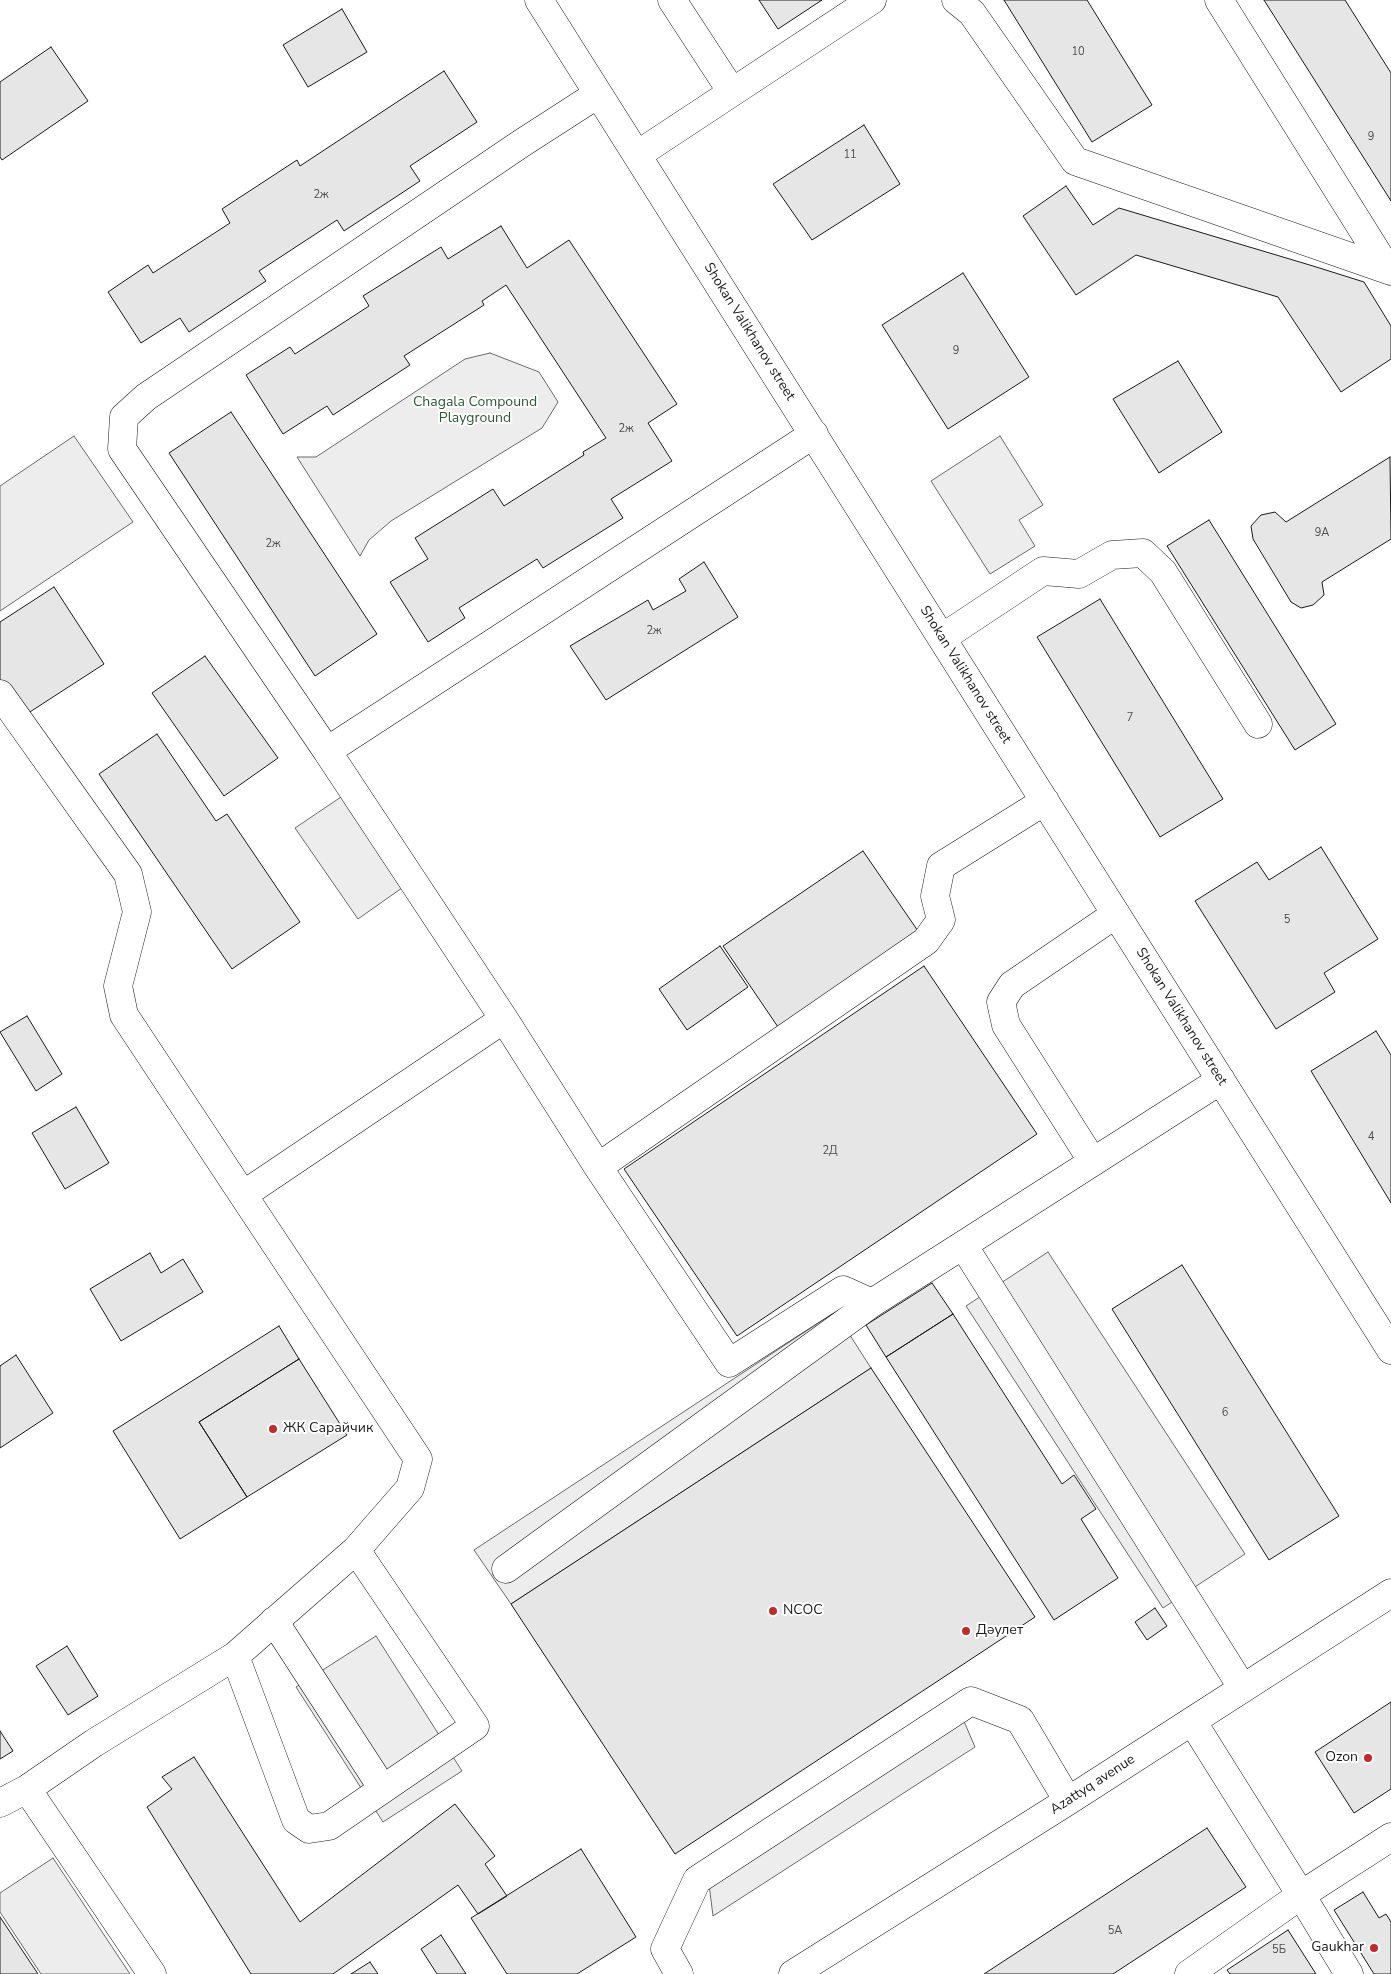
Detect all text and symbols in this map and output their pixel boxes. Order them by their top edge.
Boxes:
house number: 10 [1071,45,1085,59]
house number: 9 [1368,130,1374,144]
house number: 11 [843,148,857,162]
house number: 2ж [313,188,329,202]
street label: Shokan Valikhanov street [700,260,798,404]
house number: 9 [953,344,959,358]
park label: Chagala Compound Playground [413,395,537,428]
house number: 2ж [618,422,634,436]
house number: 9А [1315,526,1329,540]
house number: 2ж [265,537,281,551]
street label: Shokan Valikhanov street [916,603,1014,747]
house number: 2ж [646,624,662,638]
house number: 7 [1127,711,1133,725]
house number: 5 [1284,913,1290,927]
street label: Shokan Valikhanov street [1132,945,1230,1089]
house number: 4 [1368,1130,1374,1144]
house number: 2Д [822,1144,838,1158]
house number: 6 [1222,1406,1228,1420]
place label: ЖК Сарайчик [283,1421,373,1437]
marker: ЖК Сарайчик [267,1423,279,1435]
place label: NCOC [783,1603,823,1619]
marker: NCOC [767,1605,779,1617]
place label: Дәулет [976,1623,1023,1639]
marker: Дәулет [960,1625,972,1637]
place label: Ozon [1325,1750,1358,1766]
street label: Azattyq avenue [1047,1751,1139,1819]
marker: Ozon [1362,1752,1374,1764]
house number: 5А [1108,1924,1122,1938]
place label: Gaukhar [1311,1940,1364,1956]
marker: Gaukhar [1368,1942,1380,1954]
house number: 5Б [1272,1943,1286,1957]

